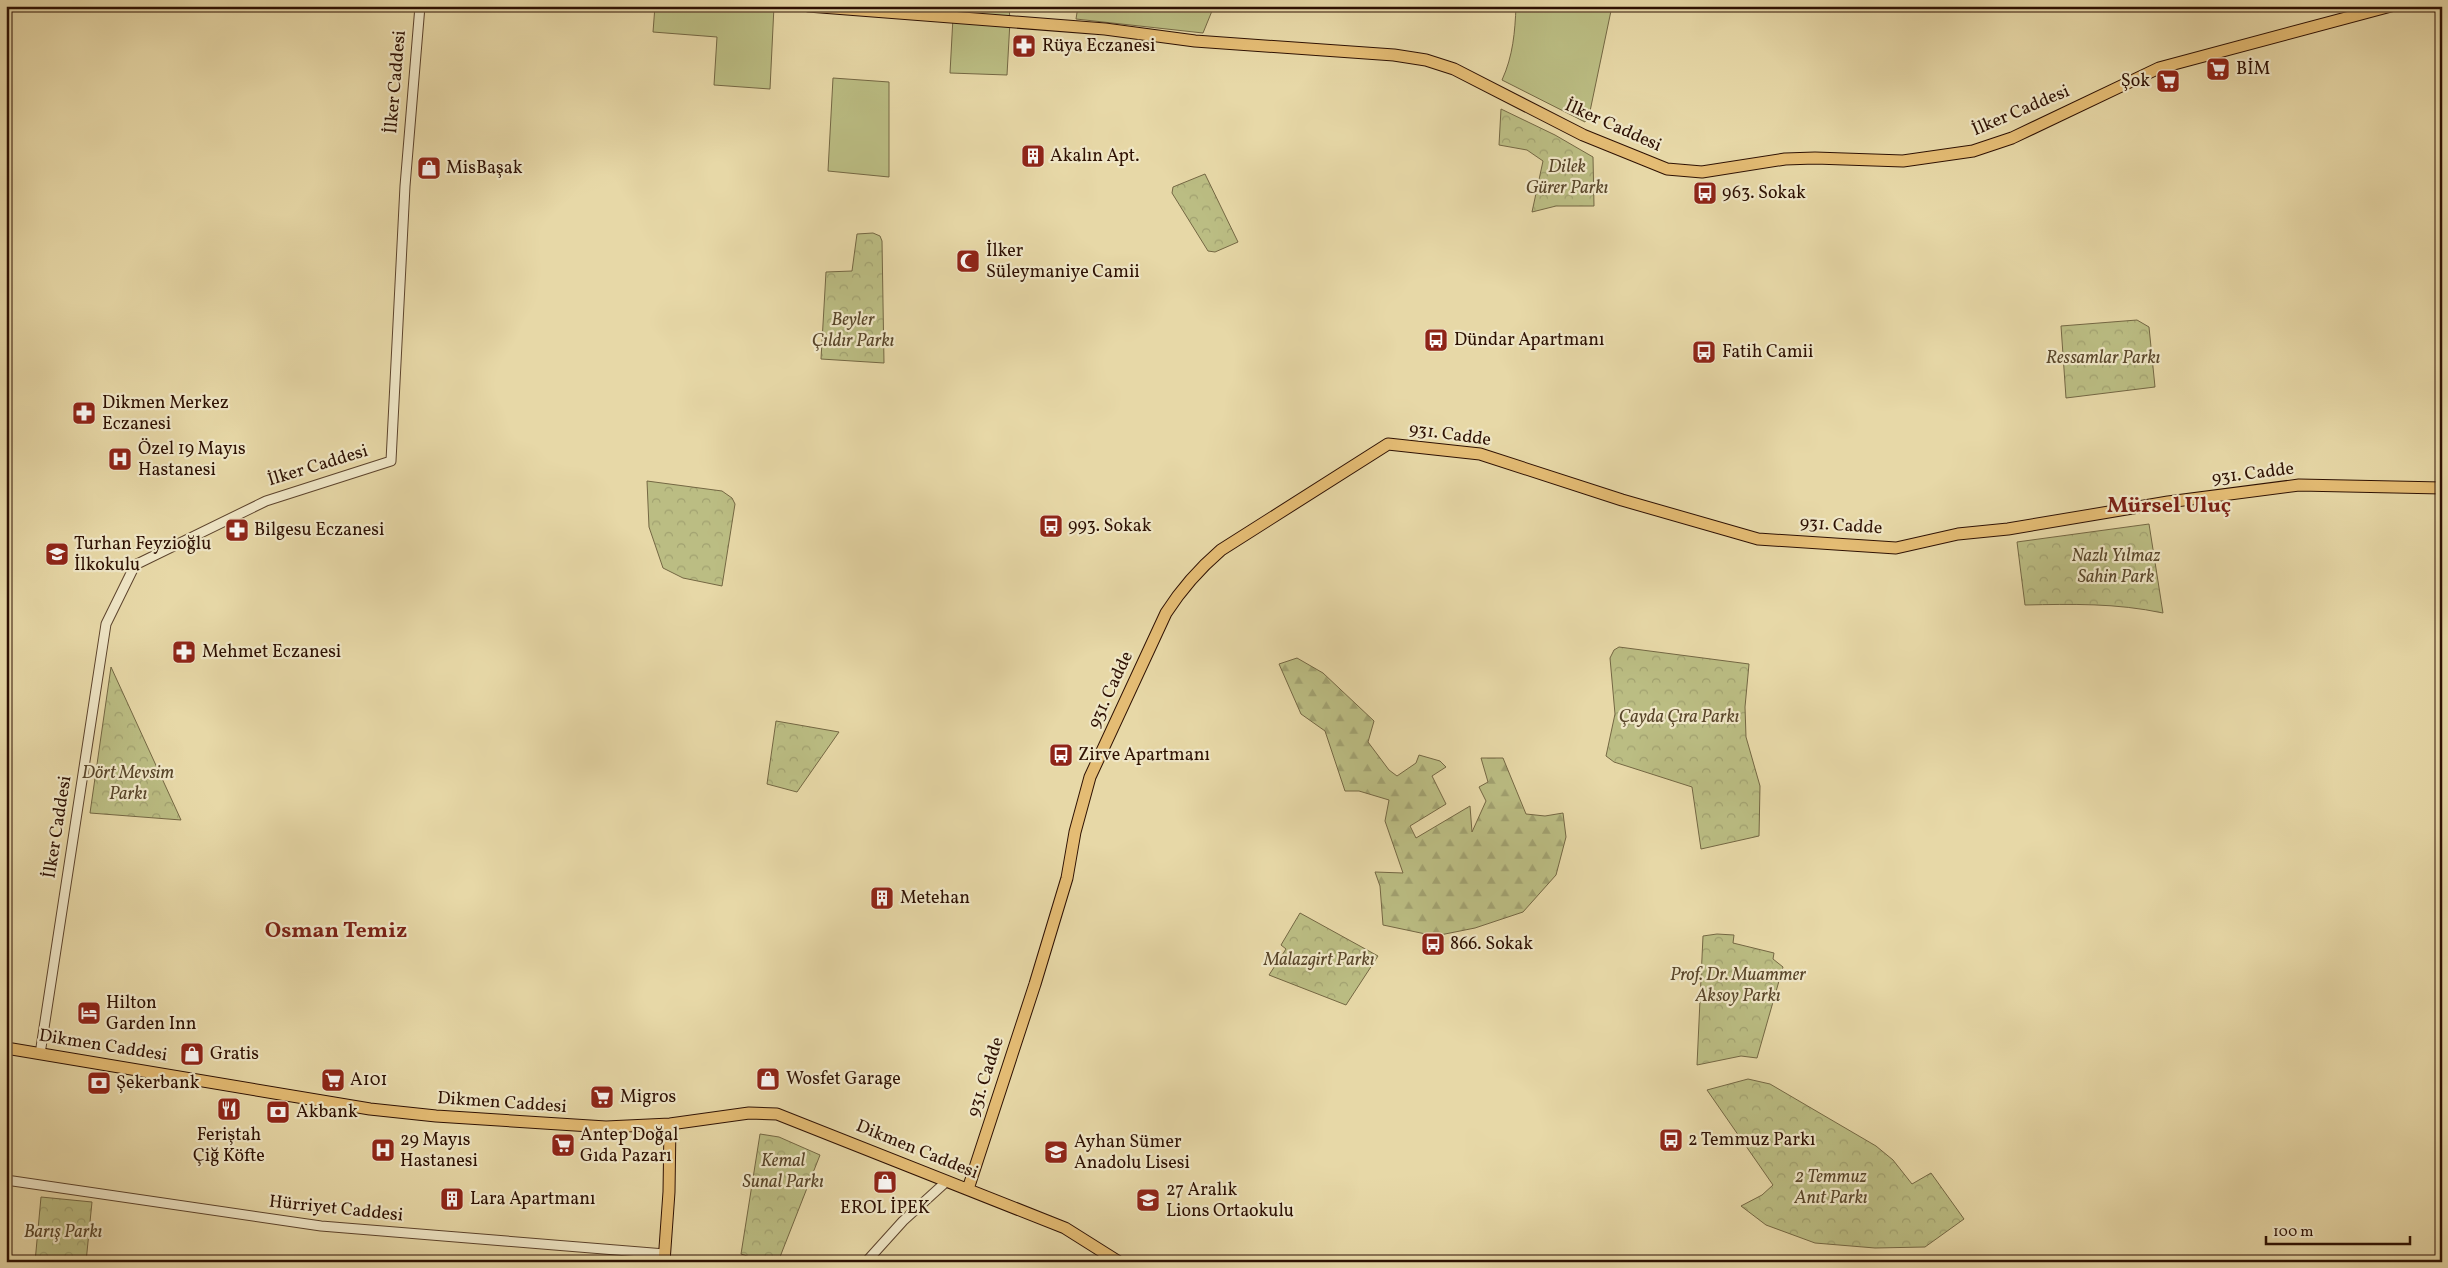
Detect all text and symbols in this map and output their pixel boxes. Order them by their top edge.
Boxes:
street label: İlker Caddesi [379,29,413,135]
pharmacy icon: Rüya Eczanesi [1011,33,1037,59]
place label: Rüya Eczanesi [1042,34,1155,59]
supermarket icon: BİM [2205,56,2231,82]
place label: BİM [2236,57,2271,82]
supermarket icon: Şok [2155,68,2181,94]
place label: Şok [2121,69,2150,94]
street label: İlker Caddesi [1968,79,2074,143]
street label: İlker Caddesi [1561,94,1665,158]
building icon: Akalın Apt. [1020,143,1046,169]
place label: Akalın Apt. [1050,144,1139,169]
shop icon: MisBaşak [416,155,442,181]
park label: Dilek Gürer Parkı [1526,155,1608,201]
place label: MisBaşak [446,156,523,181]
bus stop icon: 963. Sokak [1692,180,1718,206]
place label: 963. Sokak [1722,181,1806,206]
place label: İlker Süleymaniye Camii [986,239,1140,285]
mosque icon: İlker Süleymaniye Camii [955,248,981,274]
park label: Beyler Çıldır Parkı [812,308,894,354]
bus stop icon: Dündar Apartmanı [1423,327,1449,353]
place label: Dündar Apartmanı [1454,328,1604,353]
bus stop icon: Fatih Camii [1691,339,1717,365]
place label: Fatih Camii [1722,340,1813,365]
park label: Ressamlar Parkı [2046,346,2160,371]
place label: Dikmen Merkez Eczanesi [102,391,229,437]
pharmacy icon: Dikmen Merkez Eczanesi [71,400,97,426]
street label: 931. Cadde [1407,417,1493,453]
place label: Özel 19 Mayıs Hastanesi [138,437,246,483]
street label: İlker Caddesi [265,439,371,493]
hospital icon: Özel 19 Mayıs Hastanesi [107,446,133,472]
street label: 931. Cadde [2210,457,2296,491]
district label: Mürsel Uluç [2107,491,2231,522]
street label: 931. Cadde [1799,511,1883,541]
bus stop icon: 993. Sokak [1038,513,1064,539]
place label: 993. Sokak [1068,514,1152,539]
pharmacy icon: Bilgesu Eczanesi [224,517,250,543]
place label: Bilgesu Eczanesi [254,518,384,543]
place label: Turhan Feyzioğlu İlkokulu [74,532,211,578]
school or university icon: Turhan Feyzioğlu İlkokulu [44,541,70,567]
park label: Nazlı Yılmaz Sahin Park [2072,544,2160,590]
pharmacy icon: Mehmet Eczanesi [171,639,197,665]
place label: Mehmet Eczanesi [202,640,341,665]
street label: 931. Cadde [1082,647,1140,733]
park label: Çayda Çıra Parkı [1619,705,1739,730]
bus stop icon: Zirve Apartmanı [1048,742,1074,768]
place label: Zirve Apartmanı [1078,743,1210,768]
park label: Dört Mevsim Parkı [82,761,174,807]
street label: İlker Caddesi [38,774,78,880]
building icon: Metehan [869,885,895,911]
place label: Metehan [900,886,970,911]
district label: Osman Temiz [265,916,407,947]
bus stop icon: 866. Sokak [1420,931,1446,957]
place label: 866. Sokak [1450,932,1533,957]
park label: Malazgirt Parkı [1263,948,1374,973]
park label: Prof. Dr. Muammer Aksoy Parkı [1670,963,1806,1009]
place label: Hilton Garden Inn [106,991,197,1037]
hotel icon: Hilton Garden Inn [76,1000,102,1026]
street label: Dikmen Caddesi [37,1023,169,1069]
street label: 931. Cadde [961,1034,1011,1120]
shop icon: Gratis [179,1041,205,1067]
place label: Gratis [210,1042,259,1067]
shop icon: Wosfet Garage [755,1066,781,1092]
supermarket icon: A101 [320,1067,346,1093]
place label: Wosfet Garage [786,1067,901,1092]
place label: A101 [350,1068,387,1093]
bank icon: Şekerbank [86,1070,112,1096]
place label: Şekerbank [116,1071,200,1096]
supermarket icon: Migros [589,1084,615,1110]
place label: Migros [620,1085,676,1110]
street label: Dikmen Caddesi [436,1086,568,1120]
restaurant icon: Feriştah Çiğ Köfte [216,1096,242,1122]
bank icon: Akbank [265,1099,291,1125]
place label: Akbank [296,1100,358,1125]
street label: Dikmen Caddesi [852,1114,982,1186]
place label: Feriştah Çiğ Köfte [193,1123,265,1169]
place label: Antep Doğal Gıda Pazarı [580,1123,678,1169]
bus stop icon: 2 Temmuz Parkı [1658,1127,1684,1153]
place label: 29 Mayıs Hastanesi [400,1128,478,1174]
place label: 2 Temmuz Parkı [1688,1128,1815,1153]
place label: Ayhan Sümer Anadolu Lisesi [1074,1130,1190,1176]
supermarket icon: Antep Doğal Gıda Pazarı [550,1132,576,1158]
hospital icon: 29 Mayıs Hastanesi [370,1137,396,1163]
school or university icon: Ayhan Sümer Anadolu Lisesi [1043,1139,1069,1165]
park label: Kemal Sunal Parkı [742,1149,824,1195]
park label: 2 Temmuz Anıt Parkı [1794,1165,1867,1211]
shop icon: EROL İPEK [872,1169,898,1195]
place label: 27 Aralık Lions Ortaokulu [1166,1178,1294,1224]
building icon: Lara Apartmanı [439,1186,465,1212]
place label: Lara Apartmanı [470,1187,595,1212]
school or university icon: 27 Aralık Lions Ortaokulu [1135,1187,1161,1213]
street label: Hürriyet Caddesi [268,1190,404,1228]
place label: EROL İPEK [840,1196,930,1221]
scale bar [2266,1213,2409,1245]
park label: Barış Parkı [24,1220,102,1245]
text: 100 m [2273,1222,2313,1243]

